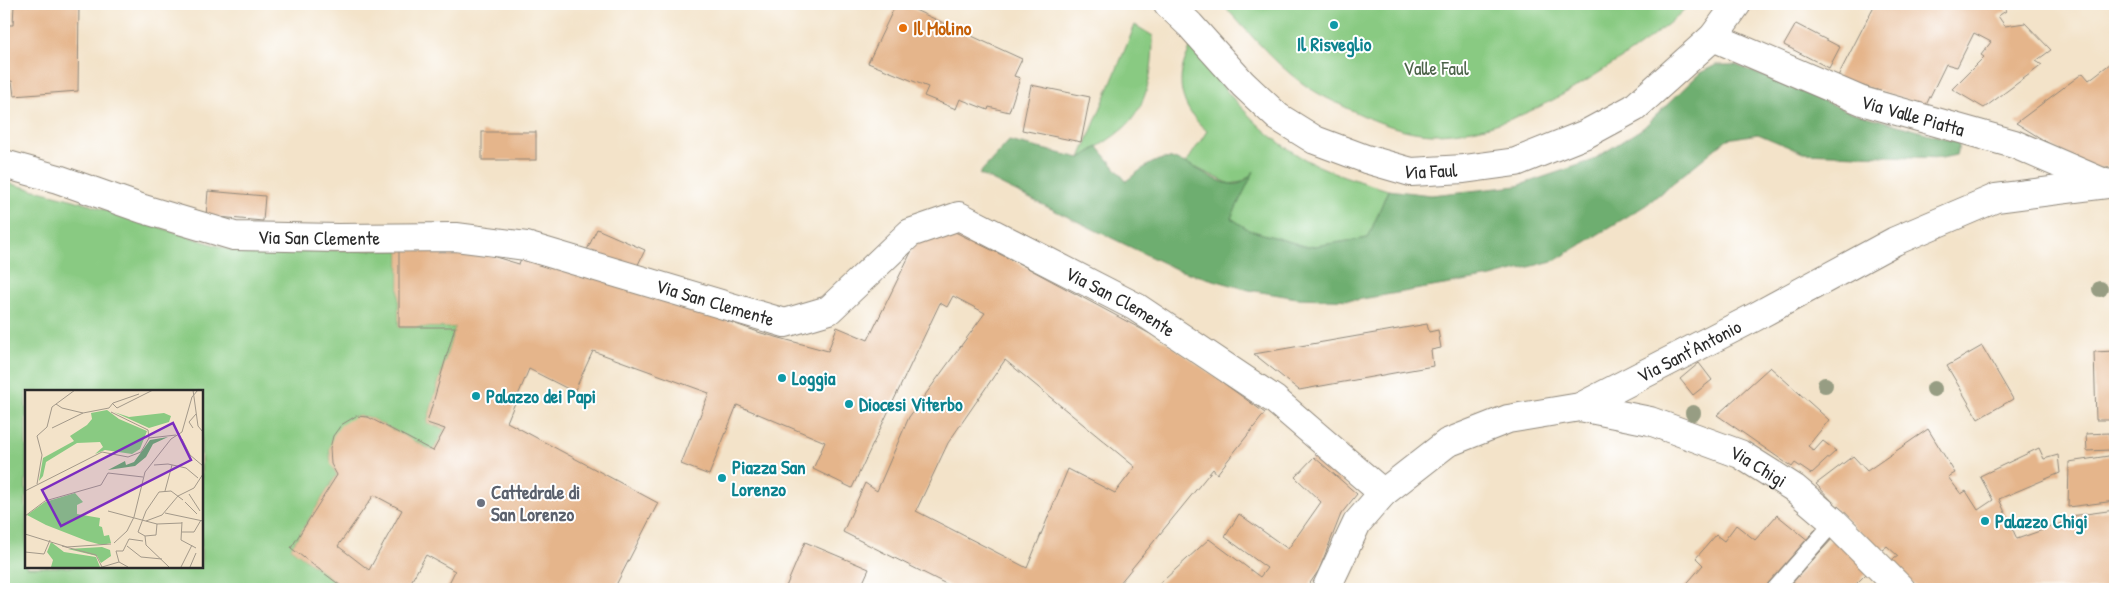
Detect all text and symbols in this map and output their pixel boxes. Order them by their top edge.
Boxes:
place label: Il Molino [913,15,972,41]
marker: Il Risveglio [1328,19,1340,31]
marker: Il Molino [897,22,909,34]
place label: Il Risveglio [1297,31,1372,58]
park label: Valle Faul [1403,55,1470,81]
street label: Via Valle Piatta [1858,88,1968,143]
street label: Via Faul [1400,156,1459,185]
street label: Via San Clemente [258,223,381,251]
street label: Via San Clemente [1061,260,1181,343]
street label: Via San Clemente [653,272,778,332]
street label: Via Sant'Antonio [1632,313,1746,389]
place label: Loggia [792,365,836,392]
marker: Loggia [776,372,788,384]
place label: Palazzo dei Papi [486,383,596,410]
inset map [25,390,202,568]
marker: Palazzo dei Papi [470,390,482,402]
place label: Diocesi Viterbo [859,391,963,417]
marker: Diocesi Viterbo [843,398,855,410]
street label: Via Chigi [1727,439,1792,493]
place label: Piazza San Lorenzo [732,454,806,502]
marker: Piazza San Lorenzo [716,472,728,484]
place label: Cattedrale di San Lorenzo [491,479,580,527]
marker: Cattedrale di San Lorenzo [475,497,487,509]
place label: Palazzo Chigi [1995,508,2088,535]
marker: Palazzo Chigi [1979,515,1991,527]

